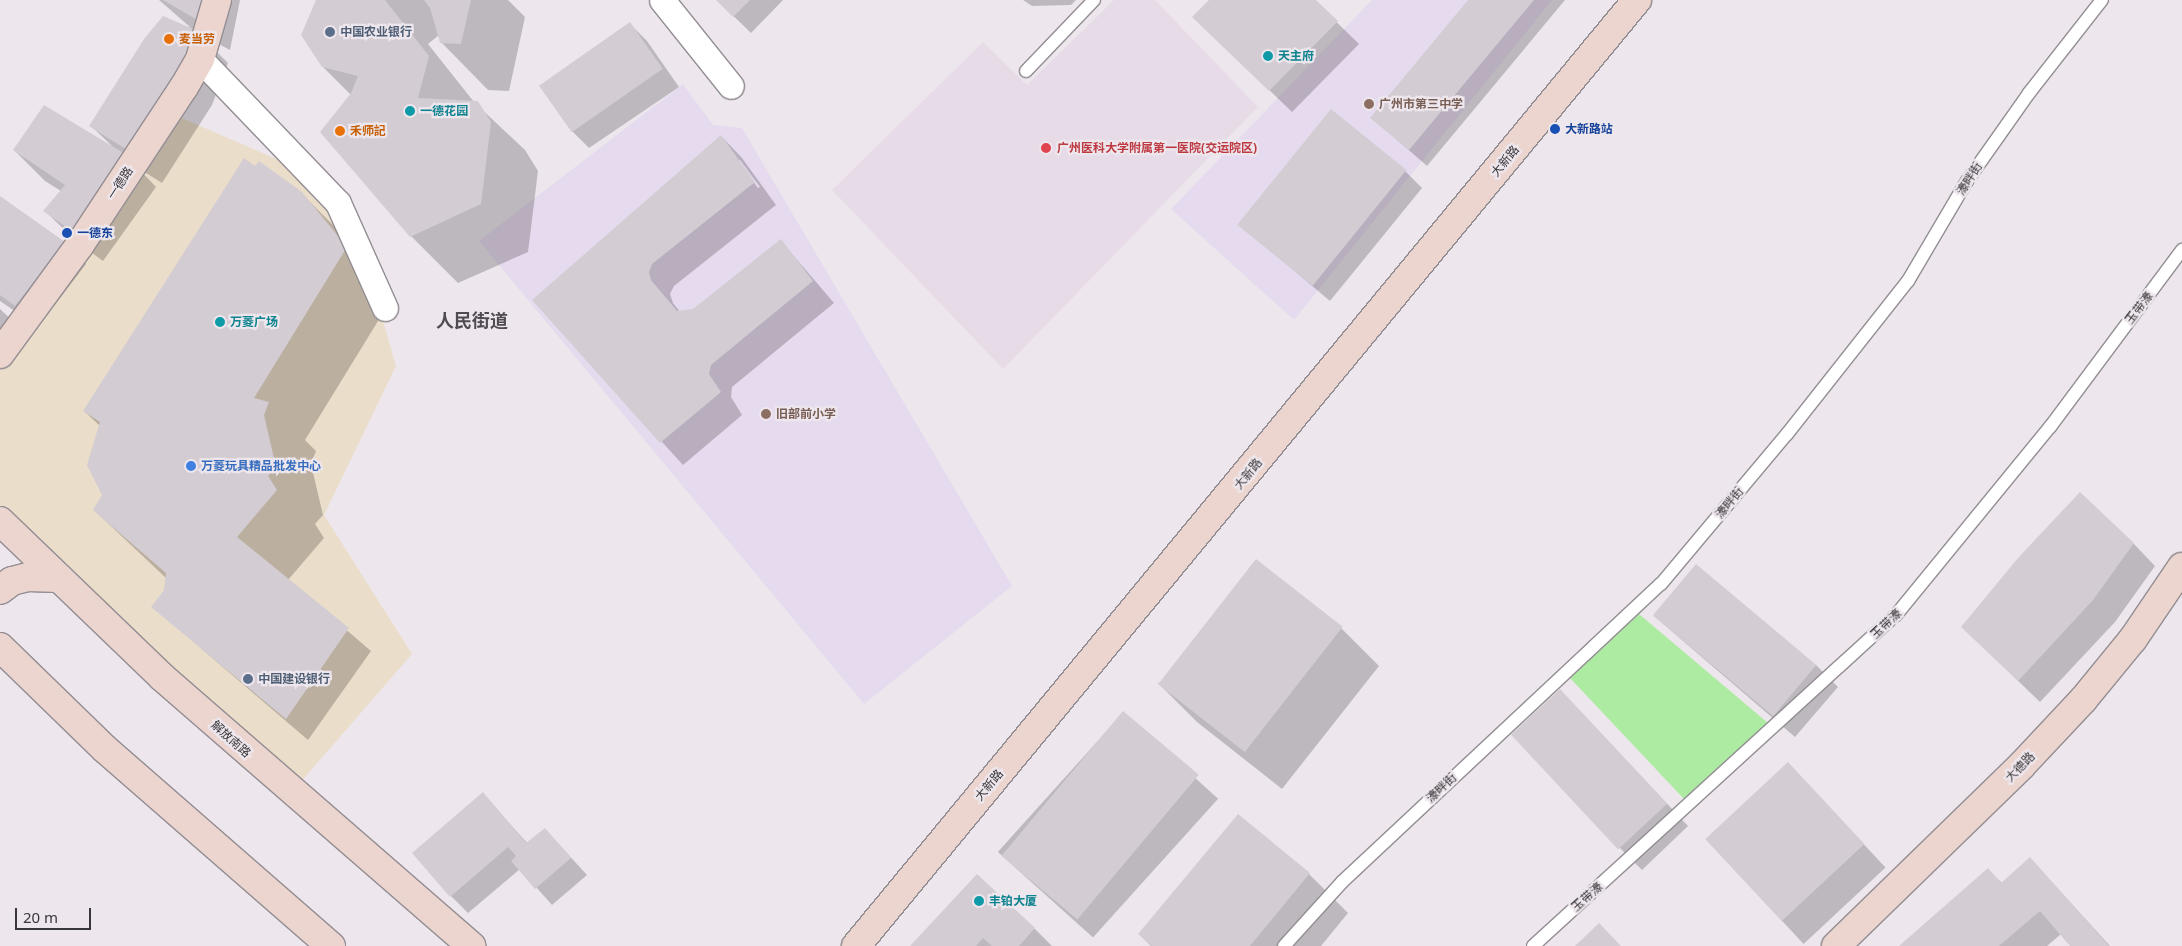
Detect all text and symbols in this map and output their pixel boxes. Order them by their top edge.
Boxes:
place label: 中国农业银行 [340,25,412,39]
marker: 中国农业银行 [324,26,336,38]
place label: 麦当劳 [179,32,215,46]
marker: 麦当劳 [163,33,175,45]
place label: 天主府 [1278,49,1314,63]
marker: 天主府 [1262,50,1274,62]
place label: 广州市第三中学 [1379,97,1463,111]
marker: 广州市第三中学 [1363,98,1375,110]
place label: 一德花园 [420,104,468,118]
marker: 一德花园 [404,105,416,117]
place label: 大新路站 [1565,122,1613,136]
marker: 大新路站 [1549,123,1561,135]
place label: 禾师記 [350,124,386,138]
marker: 禾师記 [334,125,346,137]
marker: 广州医科大学附属第一医院(交运院区) [1039,141,1053,155]
place label: 广州医科大学附属第一医院(交运院区) [1057,141,1257,155]
street label: 大新路 [1488,142,1522,180]
street label: 濠畔街 [1953,160,1985,198]
street label: 一德路 [104,164,136,202]
place label: 一德东 [77,226,113,240]
marker: 一德东 [61,227,73,239]
street label: 玉带濠 [2122,289,2156,327]
district label: 人民街道 [436,309,508,331]
place label: 万菱广场 [230,315,278,329]
marker: 万菱广场 [214,316,226,328]
place label: 旧部前小学 [776,407,836,421]
marker: 旧部前小学 [760,408,772,420]
street label: 大新路 [1231,455,1265,493]
place label: 万菱玩具精品批发中心 [201,459,321,473]
marker: 万菱玩具精品批发中心 [185,460,197,472]
street label: 濠畔街 [1712,485,1746,521]
street label: 玉带濠 [1868,606,1904,642]
place label: 中国建设银行 [258,672,330,686]
marker: 中国建设银行 [242,673,254,685]
street label: 解放南路 [208,718,254,760]
street label: 大德路 [2002,749,2038,785]
street label: 大新路 [972,767,1006,803]
street label: 濠畔街 [1423,770,1459,806]
street label: 玉带濠 [1569,880,1605,914]
place label: 丰铂大厦 [989,894,1037,908]
marker: 丰铂大厦 [973,895,985,907]
scale bar [18,898,94,930]
text: 20 m [23,907,58,927]

